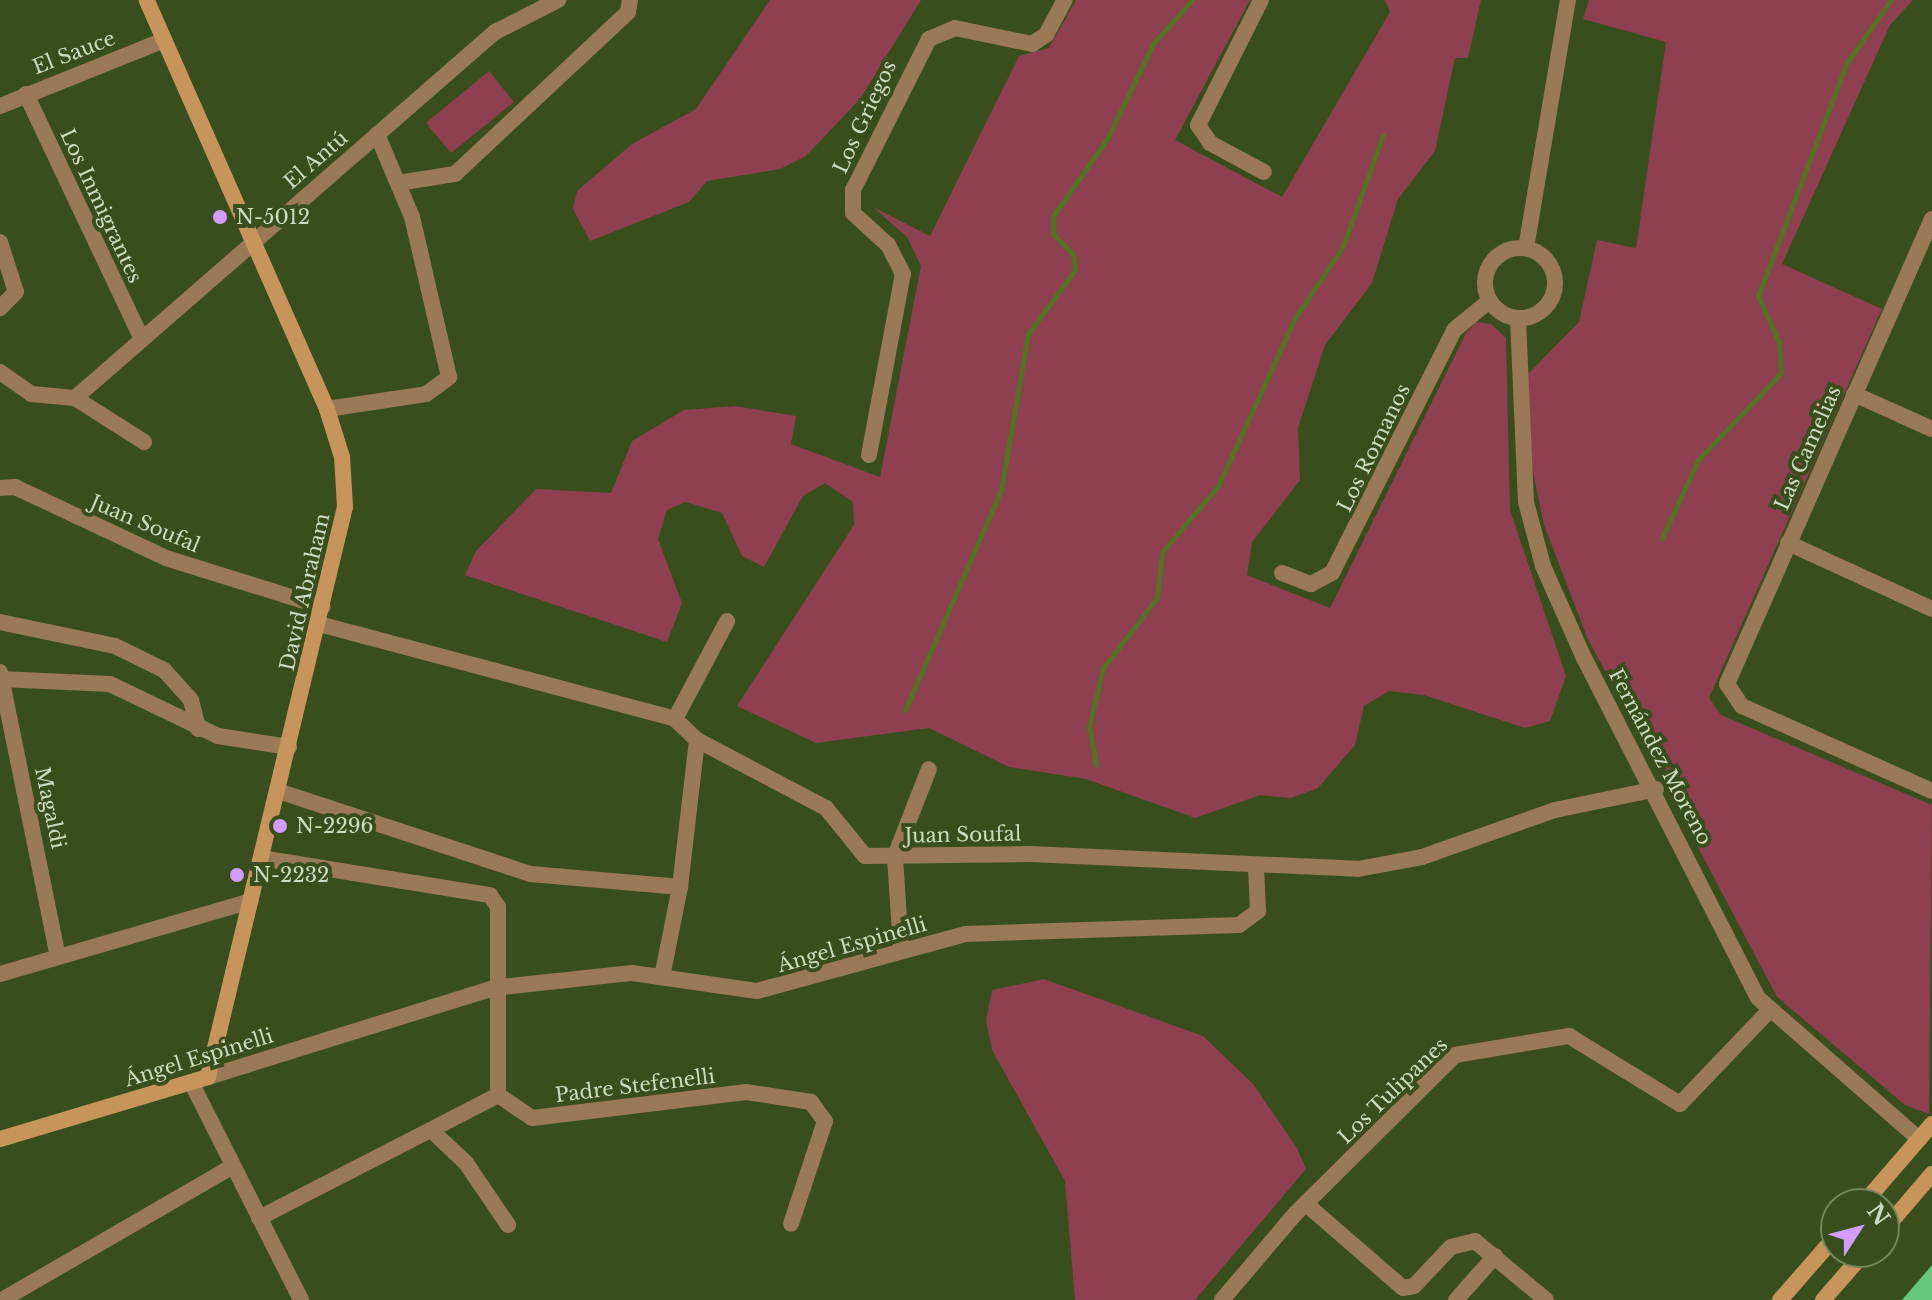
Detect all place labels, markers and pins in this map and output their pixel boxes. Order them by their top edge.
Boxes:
place label: N-5012 [236,205,310,229]
marker: N-5012 [211,208,229,226]
place label: N-2296 [296,814,373,838]
marker: N-2296 [271,817,289,835]
place label: N-2232 [253,863,329,887]
marker: N-2232 [228,866,246,884]

